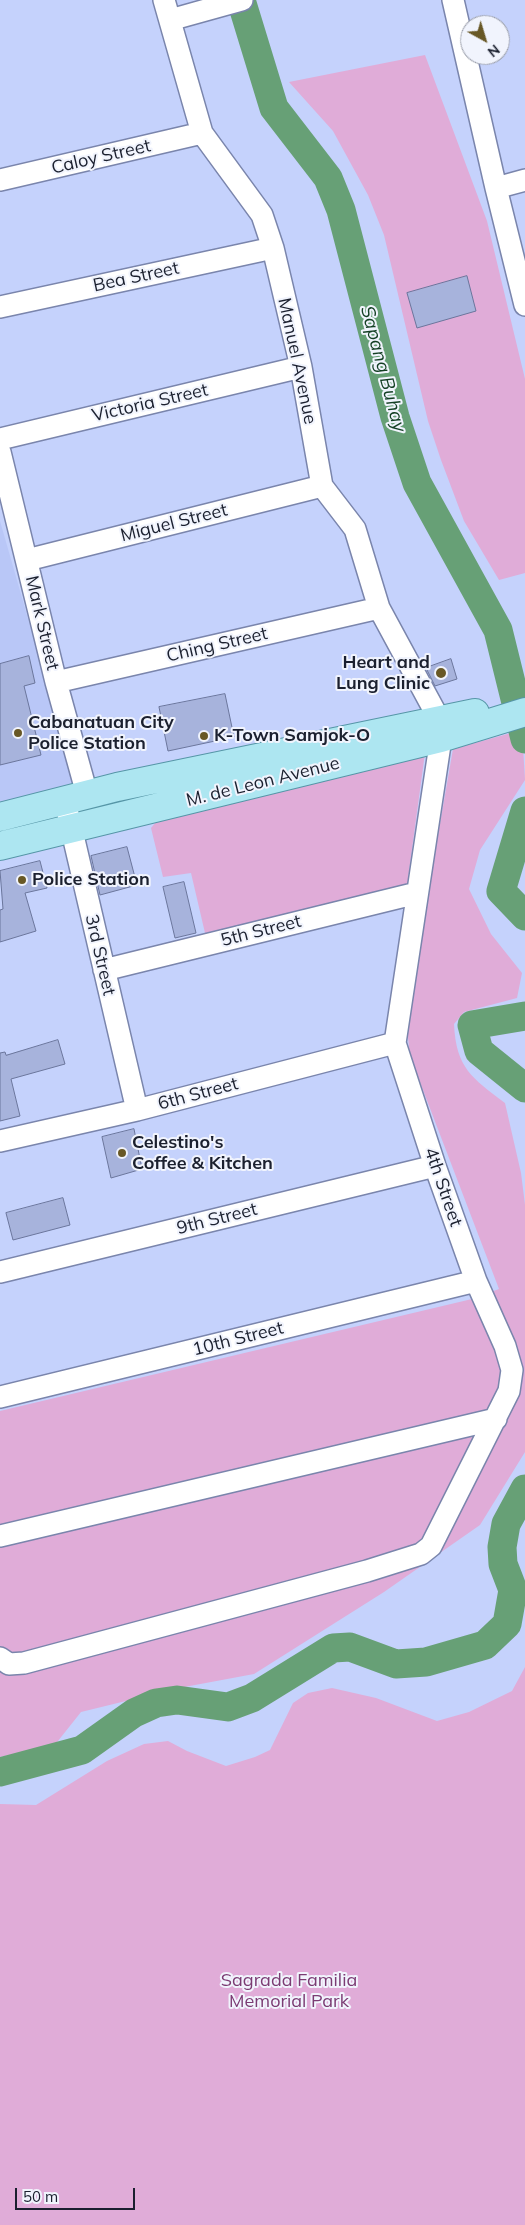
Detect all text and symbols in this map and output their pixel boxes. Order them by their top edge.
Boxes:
north arrow [460,15,510,65]
text: N [484,41,504,61]
street label: Caloy Street [49,135,153,179]
street label: Bea Street [91,257,181,297]
street label: Manuel Avenue [273,296,321,426]
water label: Sapang Buhay [355,303,411,435]
street label: Victoria Street [90,379,210,427]
street label: Miguel Street [118,499,230,547]
street label: Mark Street [21,574,63,672]
street label: Ching Street [164,623,270,667]
place label: Heart and Lung Clinic [336,652,430,694]
marker: Heart and Lung Clinic [434,666,448,680]
place label: Cabanatuan City Police Station [28,712,174,754]
place label: K-Town Samjok-O [214,725,370,747]
marker: Cabanatuan City Police Station [12,727,24,739]
marker: K-Town Samjok-O [198,730,210,742]
street label: M. de Leon Avenue [184,752,342,812]
place label: Police Station [32,869,150,891]
marker: Police Station [16,874,28,886]
street label: 5th Street [219,911,303,951]
street label: 3rd Street [80,912,120,998]
street label: 6th Street [156,1073,240,1115]
place label: Celestino's Coffee & Kitchen [132,1132,273,1174]
street label: 4th Street [419,1145,467,1229]
marker: Celestino's Coffee & Kitchen [116,1147,128,1159]
street label: 9th Street [175,1199,259,1239]
street label: 10th Street [190,1317,286,1361]
park label: Sagrada Familia Memorial Park [221,1970,357,2012]
scale bar [18,2178,138,2210]
text: 50 m [23,2187,58,2206]

